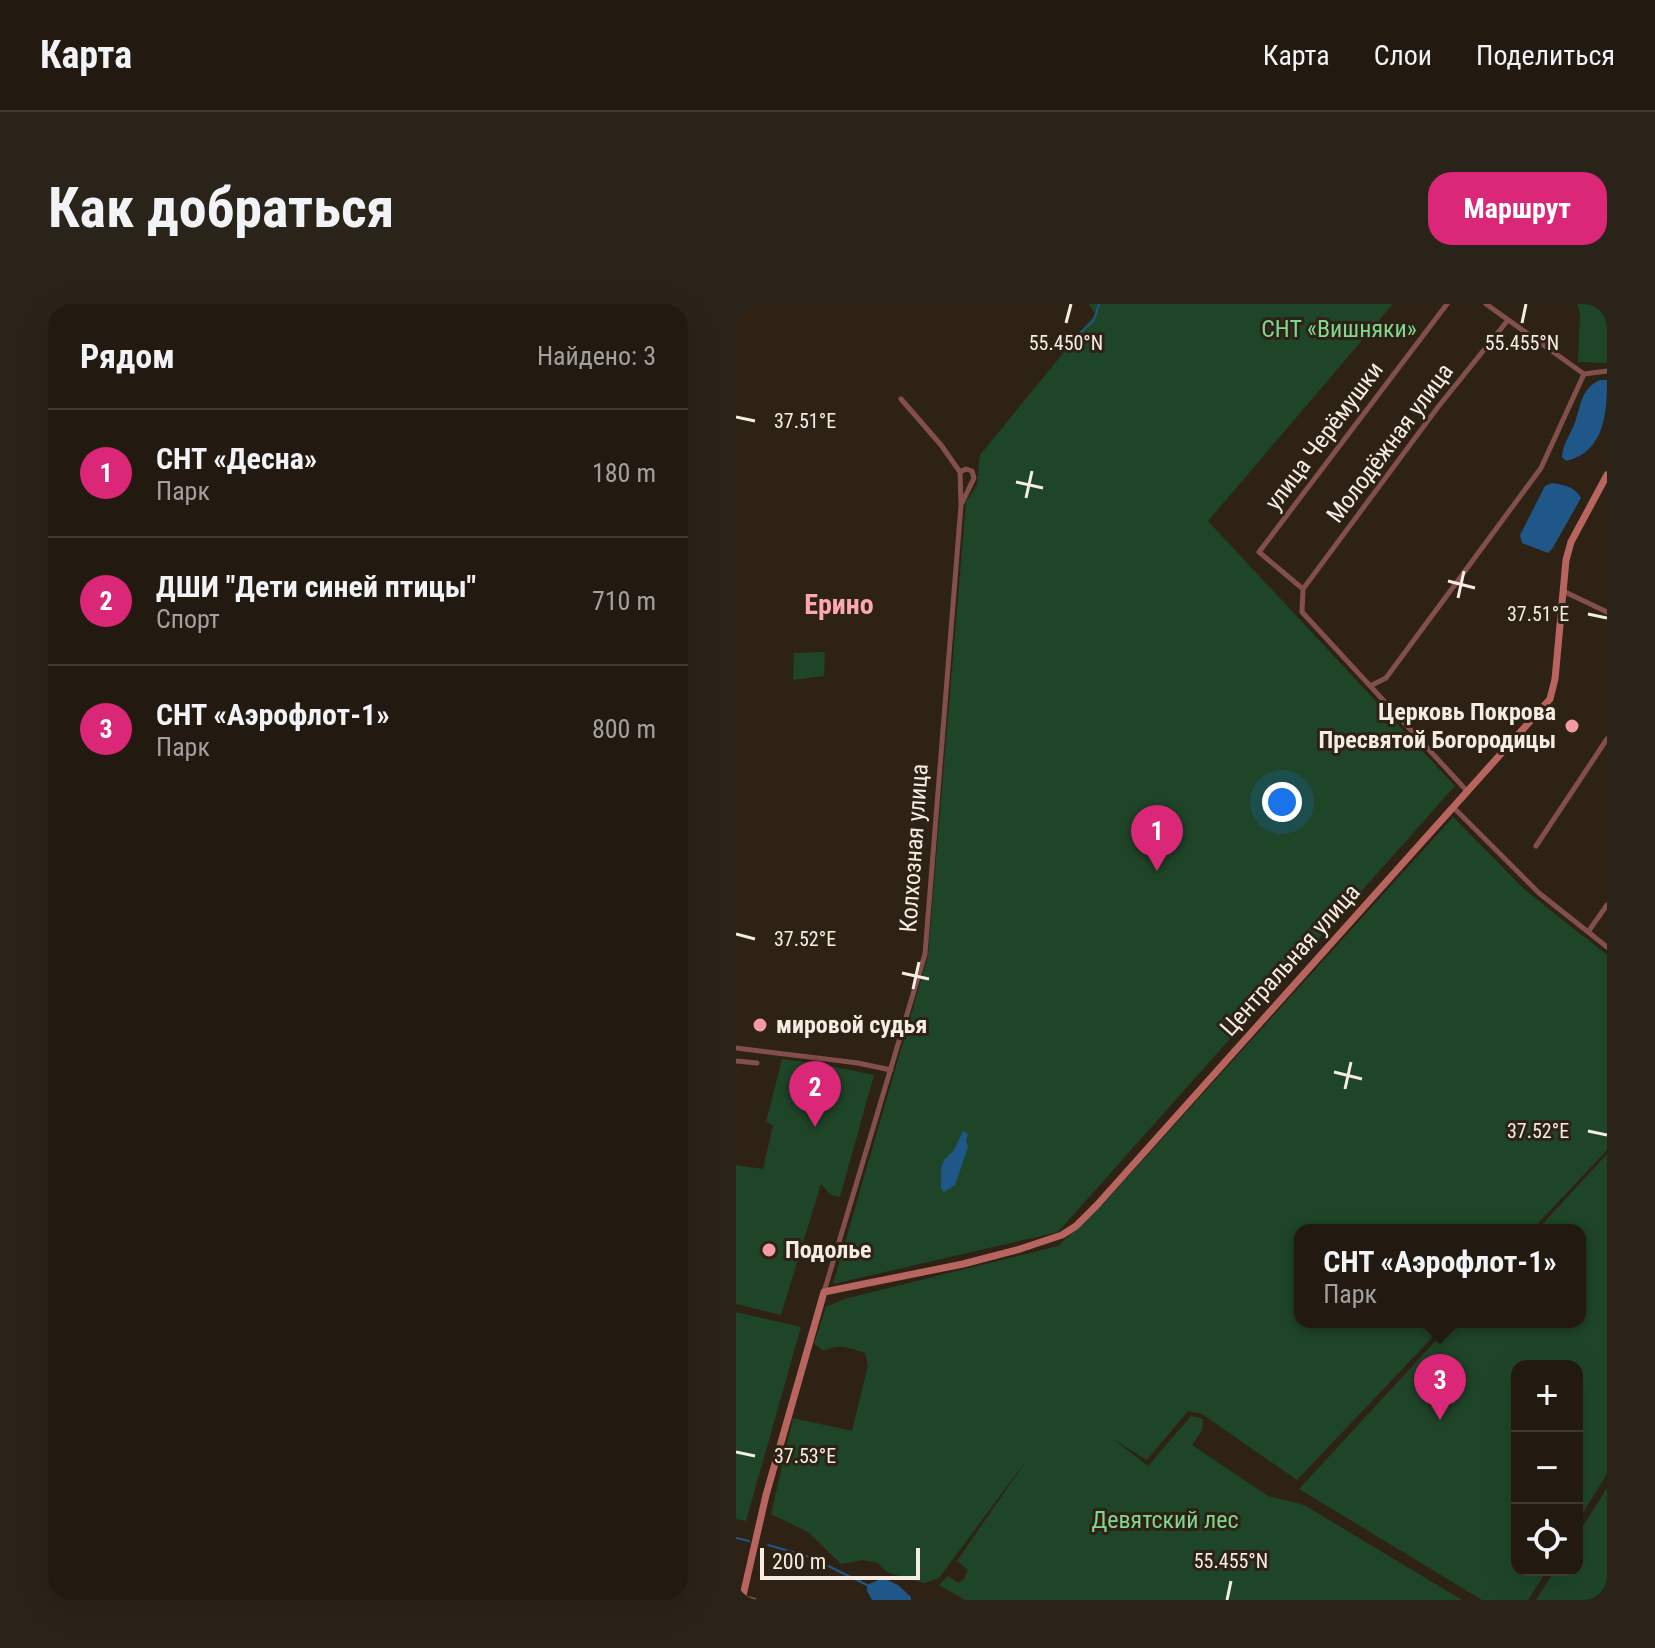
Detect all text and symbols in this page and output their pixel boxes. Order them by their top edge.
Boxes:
text: Карта [40,33,132,77]
text: Карта [1263,39,1330,72]
text: Слои [1374,39,1432,72]
text: Поделиться [1476,39,1615,72]
button: Маршрут [1428,172,1607,245]
text: Как добраться [48,175,394,241]
park label: СНТ «Вишняки» [1261,315,1417,343]
text: 55.450°N [1029,331,1103,355]
text: 55.455°N [1485,331,1559,355]
text: Рядом [80,336,175,376]
text: Найдено: 3 [537,341,656,371]
street label: улица Черёмушки [1259,356,1389,516]
street label: Молодёжная улица [1321,358,1459,528]
text: 37.51°E [774,409,836,433]
text: СНТ «Десна» [156,441,317,476]
text: 1 [99,458,113,488]
text: 180 m [592,458,656,488]
text: Парк [156,476,210,506]
text: ДШИ "Дети синей птицы" [156,569,476,604]
text: 2 [99,586,113,616]
text: 710 m [592,586,656,616]
district label: Ерино [804,588,874,621]
text: 37.51°E [1507,602,1569,626]
text: Спорт [156,604,220,634]
text: СНТ «Аэрофлот-1» [156,697,390,732]
place label: Церковь Покрова Пресвятой Богородицы [1319,698,1556,754]
text: 3 [99,714,113,744]
text: 800 m [592,714,656,744]
marker: Церковь Покрова Пресвятой Богородицы [1563,717,1581,735]
text: Парк [156,732,210,762]
street label: Колхозная улица [894,763,934,933]
your location [1262,782,1302,822]
pin: 1 [1131,805,1183,871]
street label: Центральная улица [1214,878,1366,1042]
text: 37.52°E [774,927,836,951]
place label: мировой судья [776,1011,927,1039]
marker: мировой судья [751,1016,769,1034]
pin: 2 [789,1061,841,1127]
text: 37.52°E [1507,1119,1569,1143]
popup [1294,1224,1586,1328]
place label: Подолье [785,1236,871,1264]
marker: Подолье [760,1241,778,1259]
text: СНТ «Аэрофлот-1» [1323,1244,1557,1279]
text: Парк [1323,1279,1377,1309]
pin: 3 [1414,1354,1466,1420]
map controls [1511,1360,1583,1576]
button: + [1511,1360,1583,1432]
button: − [1511,1432,1583,1504]
text: 37.53°E [774,1444,836,1468]
button: locate [1511,1504,1583,1576]
park label: Девятский лес [1091,1506,1239,1534]
scale bar [760,1544,920,1580]
text: 200 m [772,1549,826,1574]
text: 55.455°N [1194,1549,1268,1573]

